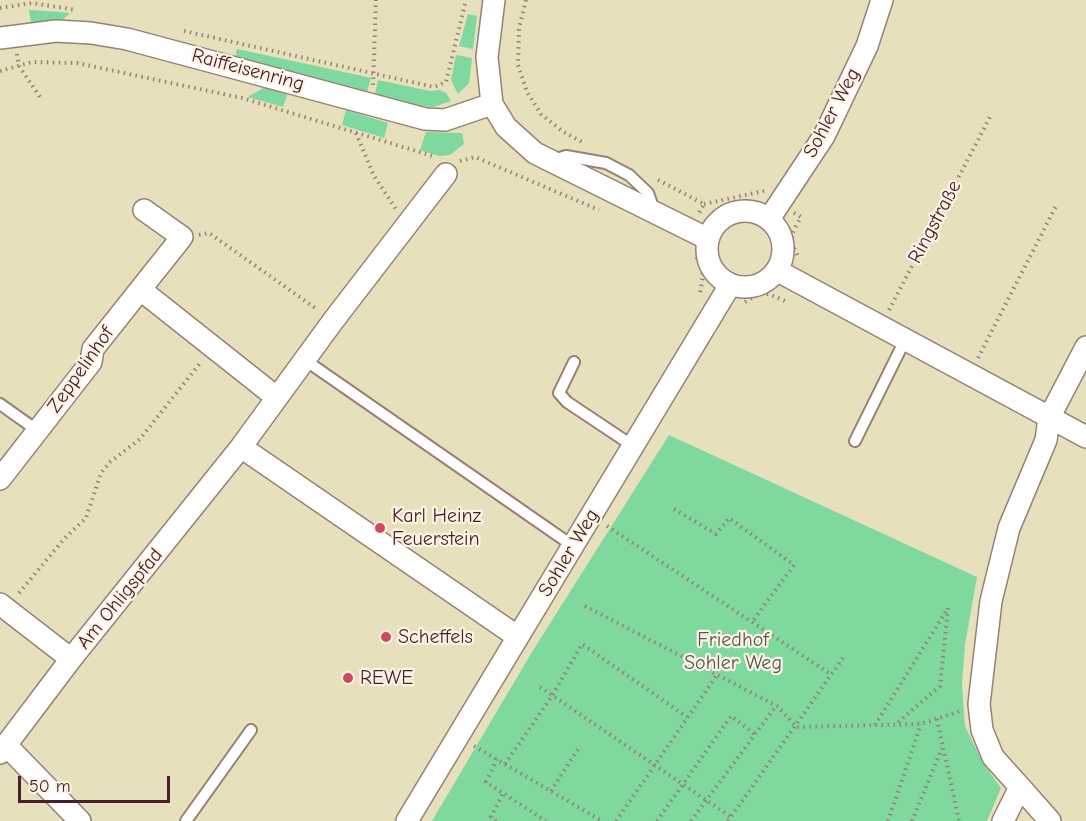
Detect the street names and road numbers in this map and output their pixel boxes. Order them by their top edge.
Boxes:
street label: Raiffeisenring [189,43,307,97]
street label: Sohler Weg [798,64,866,162]
street label: Ringstraße [903,176,967,268]
street label: Zeppelinhof [43,322,119,418]
street label: Sohler Weg [533,505,605,601]
street label: Am Ohligspfad [72,544,168,654]

